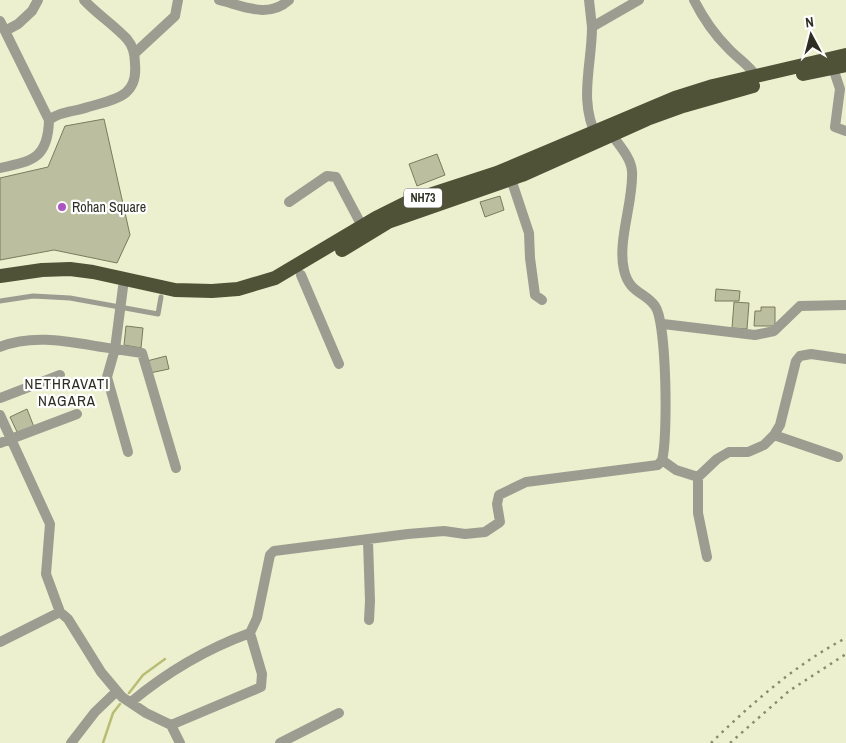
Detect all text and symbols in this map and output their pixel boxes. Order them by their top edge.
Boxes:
north arrow [786,10,836,60]
text: N [804,13,815,32]
road number: NH73 [404,188,442,208]
place label: Rohan Square [72,198,146,216]
marker: Rohan Square [56,201,68,213]
district label: NETHRAVATI NAGARA [24,373,110,411]

